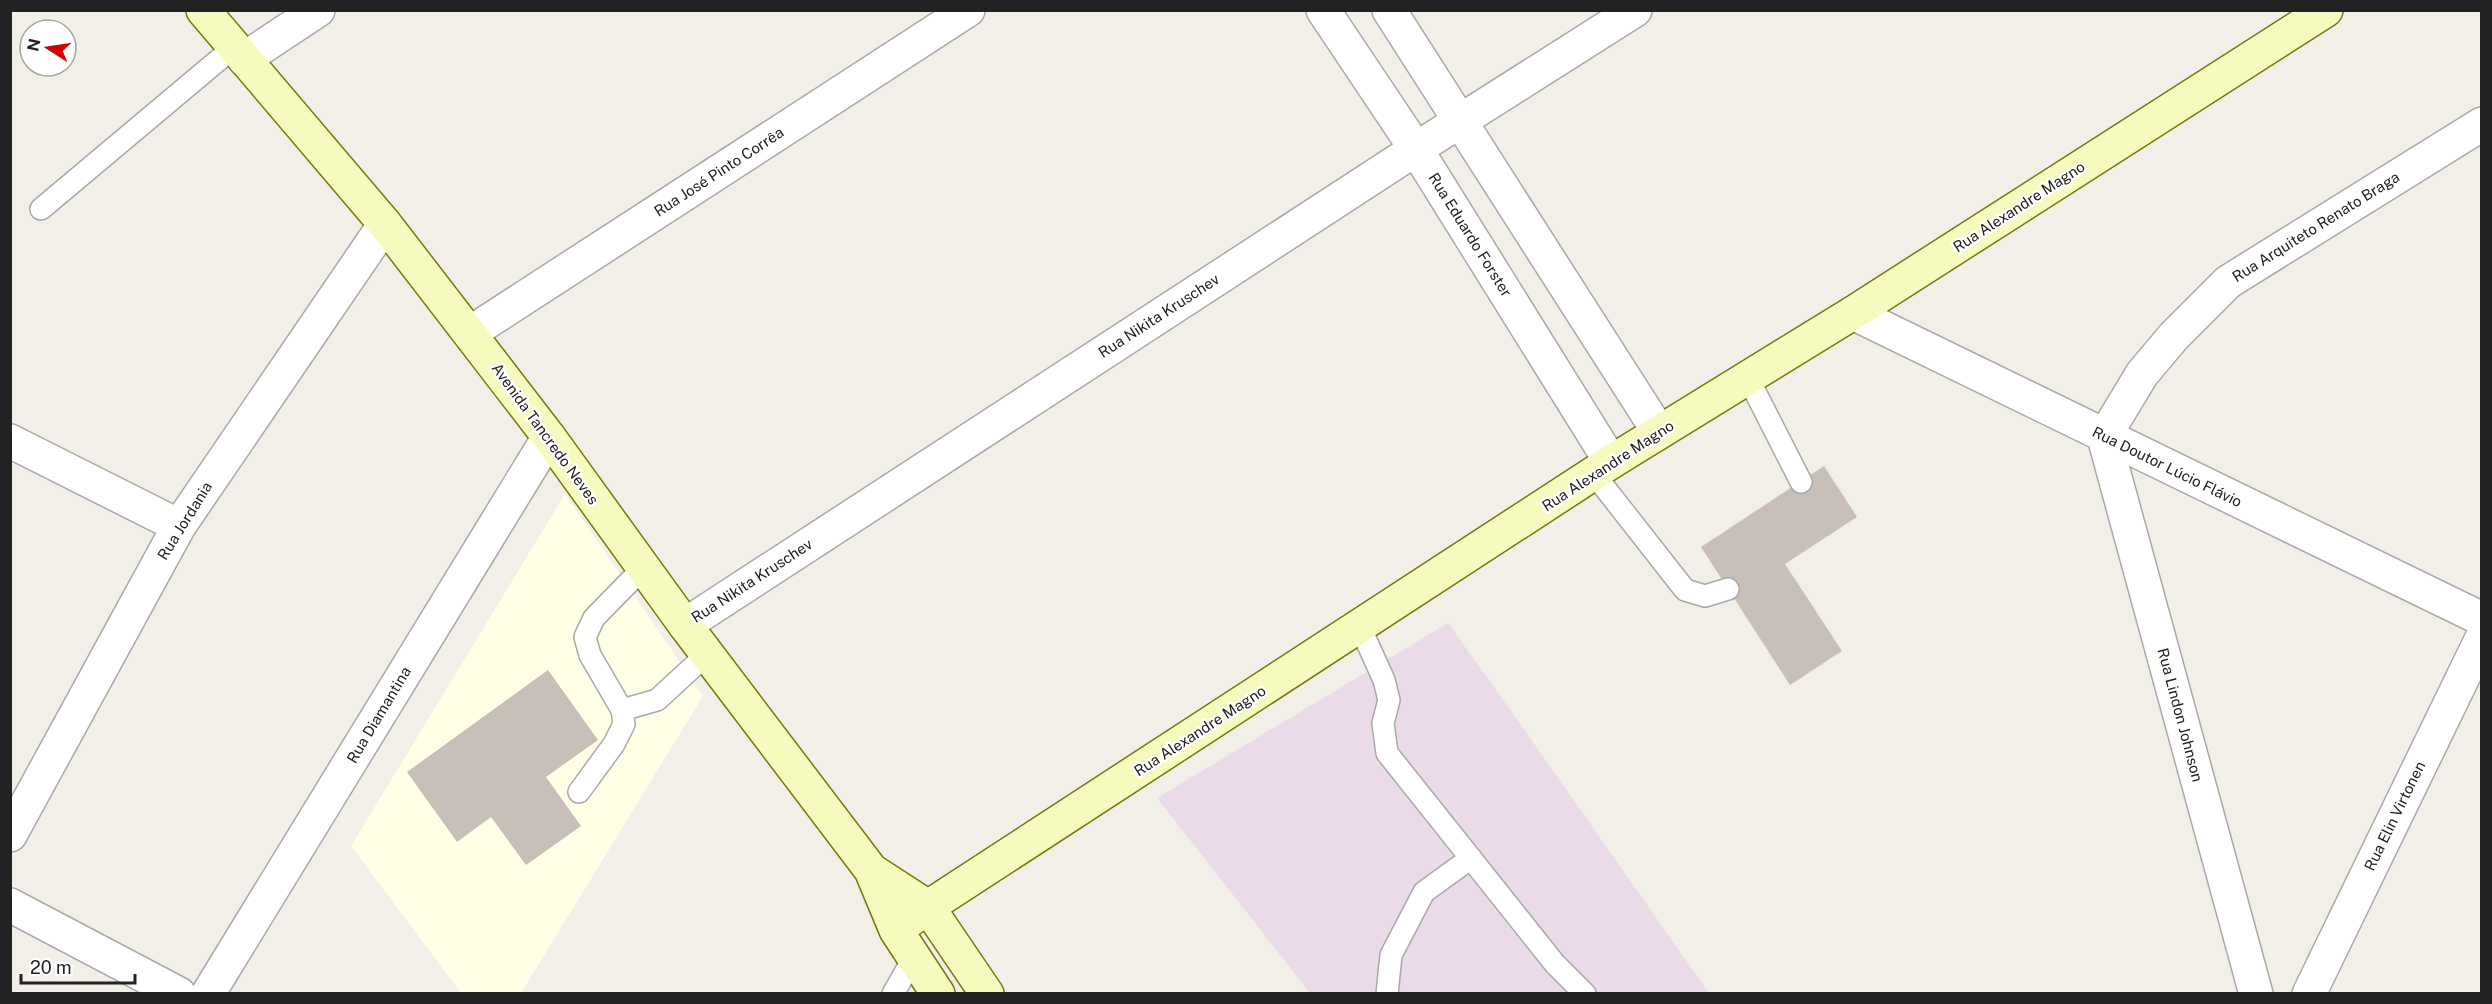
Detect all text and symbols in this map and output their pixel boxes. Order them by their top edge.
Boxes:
north arrow [18,18,78,78]
text: N [23,37,44,53]
street label: Rua José Pinto Corrêa [651,123,787,220]
street label: Rua Alexandre Magno [1950,158,2088,255]
street label: Rua Arquiteto Renato Braga [2229,168,2402,285]
street label: Rua Eduardo Forster [1425,170,1516,300]
street label: Rua Nikita Kruschev [1095,270,1223,361]
street label: Avenida Tancredo Neves [489,360,602,508]
street label: Rua Alexandre Magno [1539,417,1677,514]
street label: Rua Doutor Lúcio Flávio [2090,423,2245,510]
street label: Rua Jordania [154,479,215,563]
street label: Rua Nikita Kruschev [688,535,816,626]
street label: Rua Lindon Johnson [2154,646,2207,784]
street label: Rua Diamantina [343,664,414,766]
street label: Rua Alexandre Magno [1131,682,1269,779]
street label: Rua Elin Virtonen [2361,758,2428,873]
scale bar [21,947,135,985]
text: 20 m [30,957,72,978]

